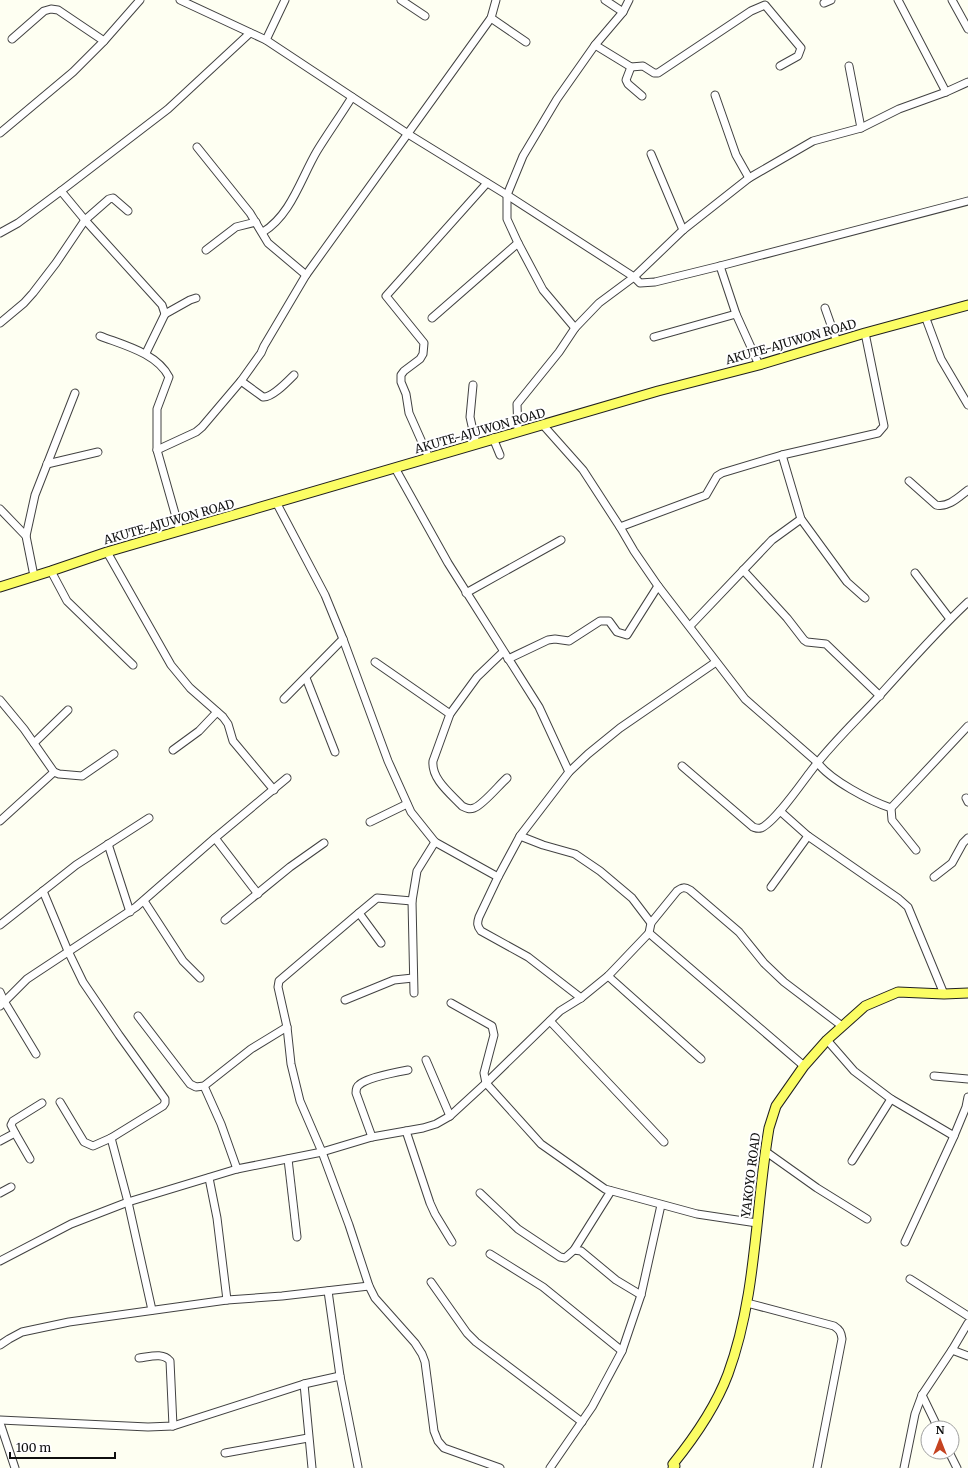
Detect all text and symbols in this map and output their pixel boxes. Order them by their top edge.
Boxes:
street label: AKUTE-AJUWON ROAD [723,316,858,368]
street label: AKUTE-AJUWON ROAD [412,405,547,457]
street label: AKUTE-AJUWON ROAD [101,496,236,548]
street label: YAKOYO ROAD [738,1132,763,1219]
north arrow [920,1420,960,1460]
text: N [936,1423,945,1437]
scale bar [10,1434,115,1460]
text: 100 m [16,1440,51,1455]

